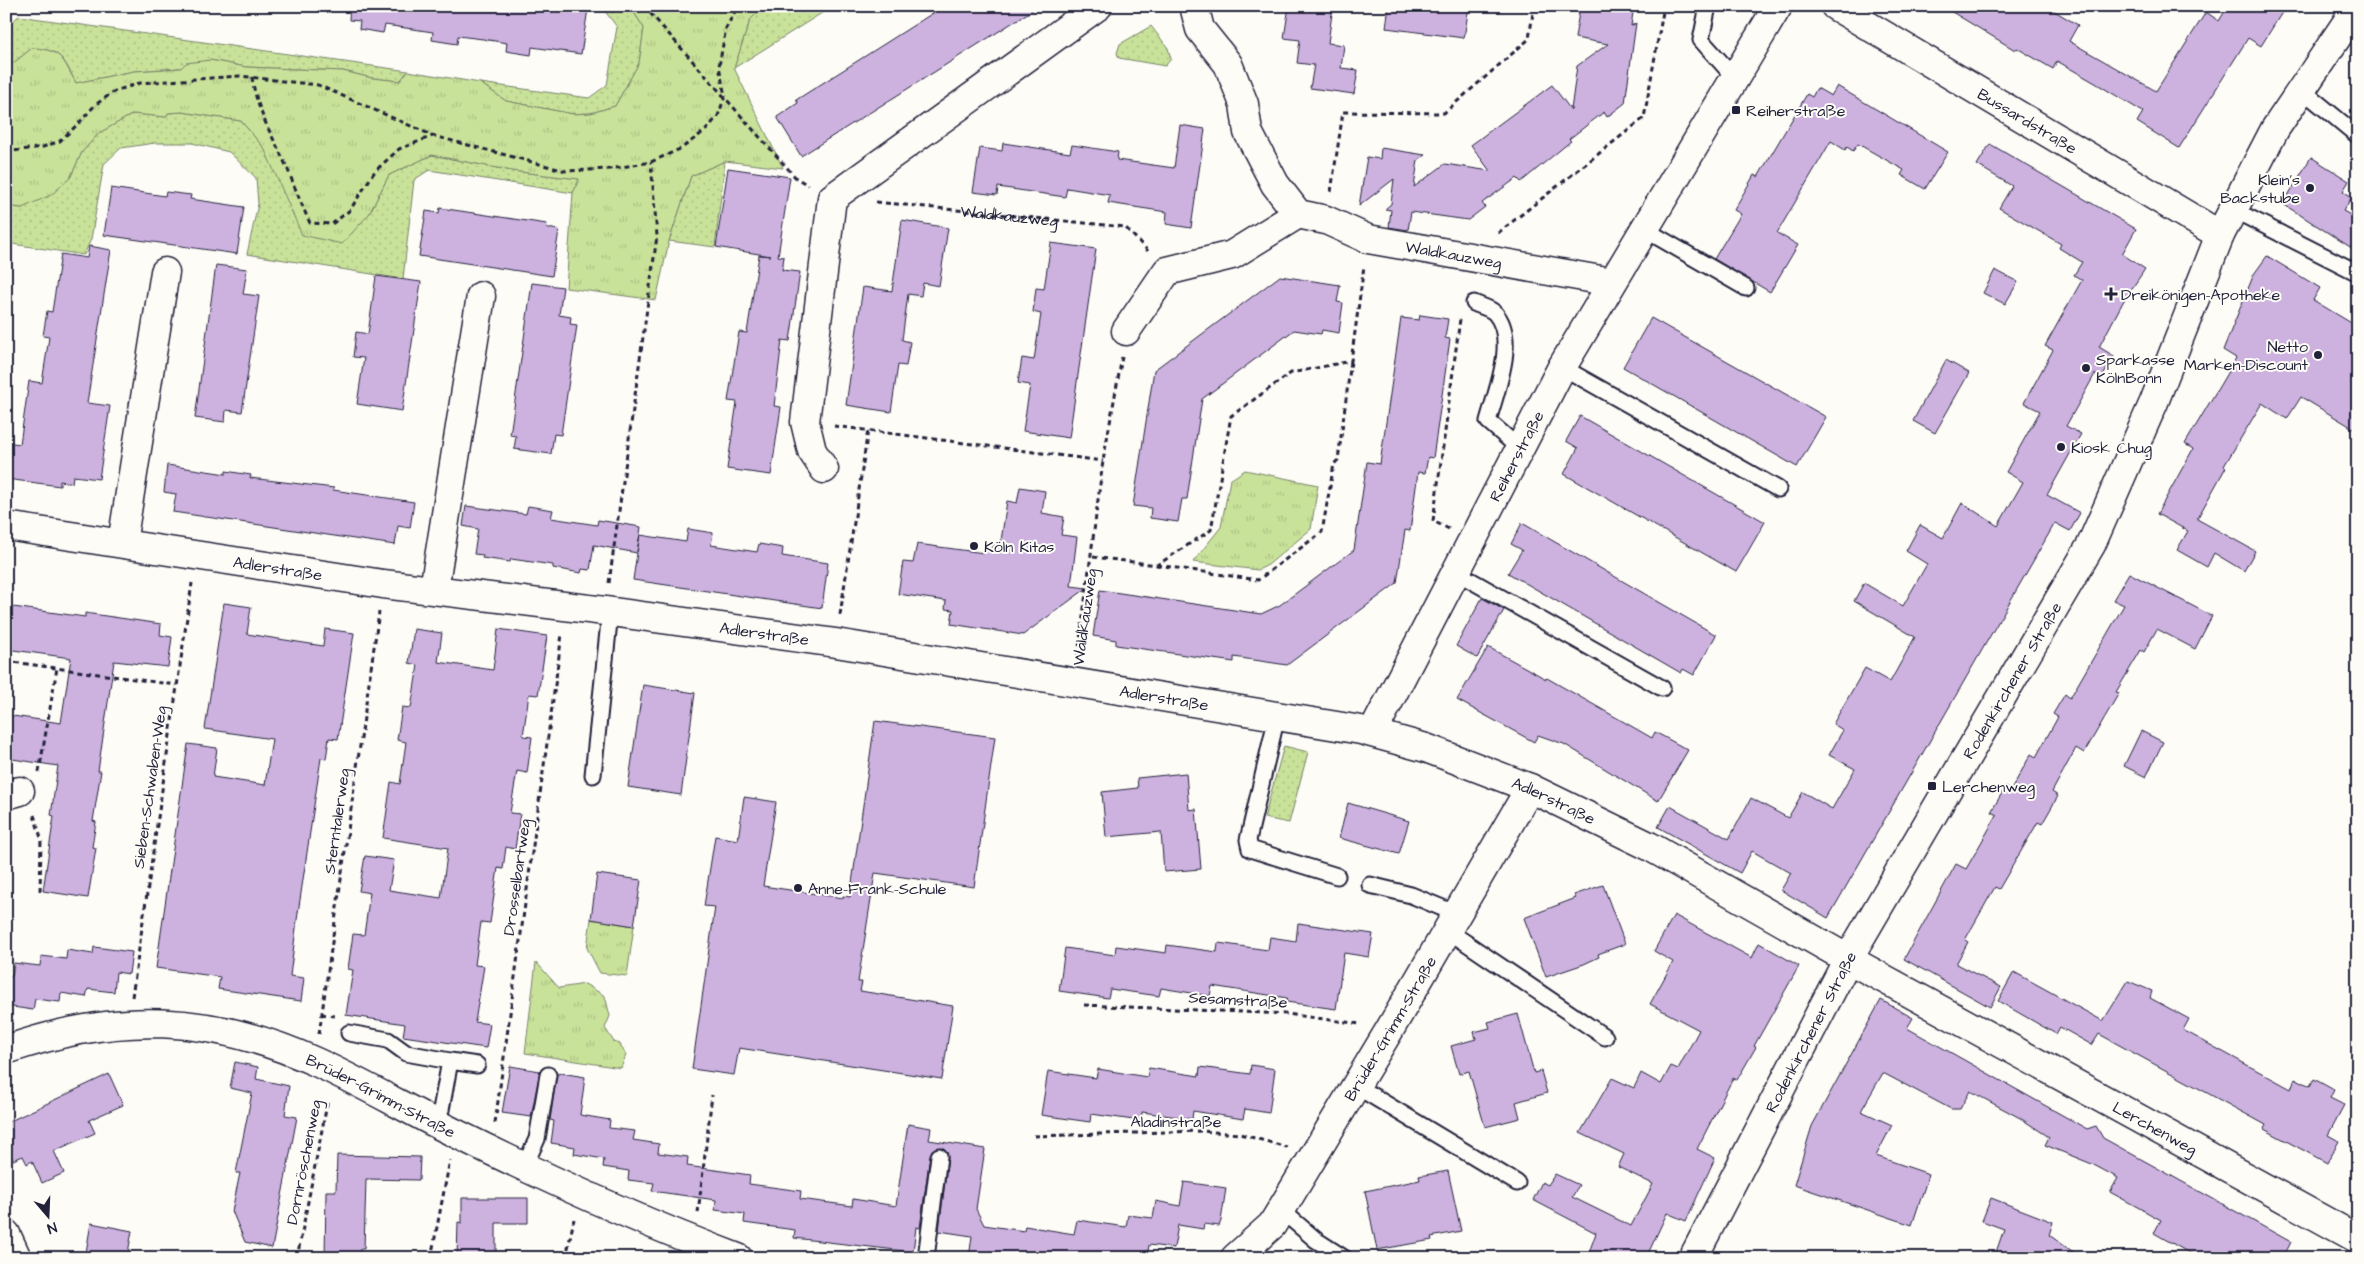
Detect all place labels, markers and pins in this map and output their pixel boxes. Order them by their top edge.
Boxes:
place label: Reiherstraße [1746,100,1846,122]
marker: Reiherstraße [1730,104,1742,116]
place label: Klein's Backstube [2220,169,2300,209]
marker: Klein's Backstube [2304,182,2316,194]
place label: Dreikönigen-Apotheke [2121,284,2280,307]
marker: Dreikönigen-Apotheke [2105,288,2117,300]
place label: Netto Marken-Discount [2184,336,2309,376]
place label: Sparkasse KölnBonn [2096,349,2175,389]
marker: Netto Marken-Discount [2312,349,2324,361]
marker: Sparkasse KölnBonn [2080,362,2092,374]
place label: Kiosk Chug [2071,437,2152,460]
marker: Kiosk Chug [2055,441,2067,453]
place label: Köln Kitas [984,536,1054,558]
marker: Köln Kitas [968,540,980,552]
place label: Lerchenweg [1942,776,2035,799]
marker: Lerchenweg [1926,780,1938,792]
place label: Anne-Frank-Schule [808,878,947,900]
marker: Anne-Frank-Schule [792,882,804,894]

